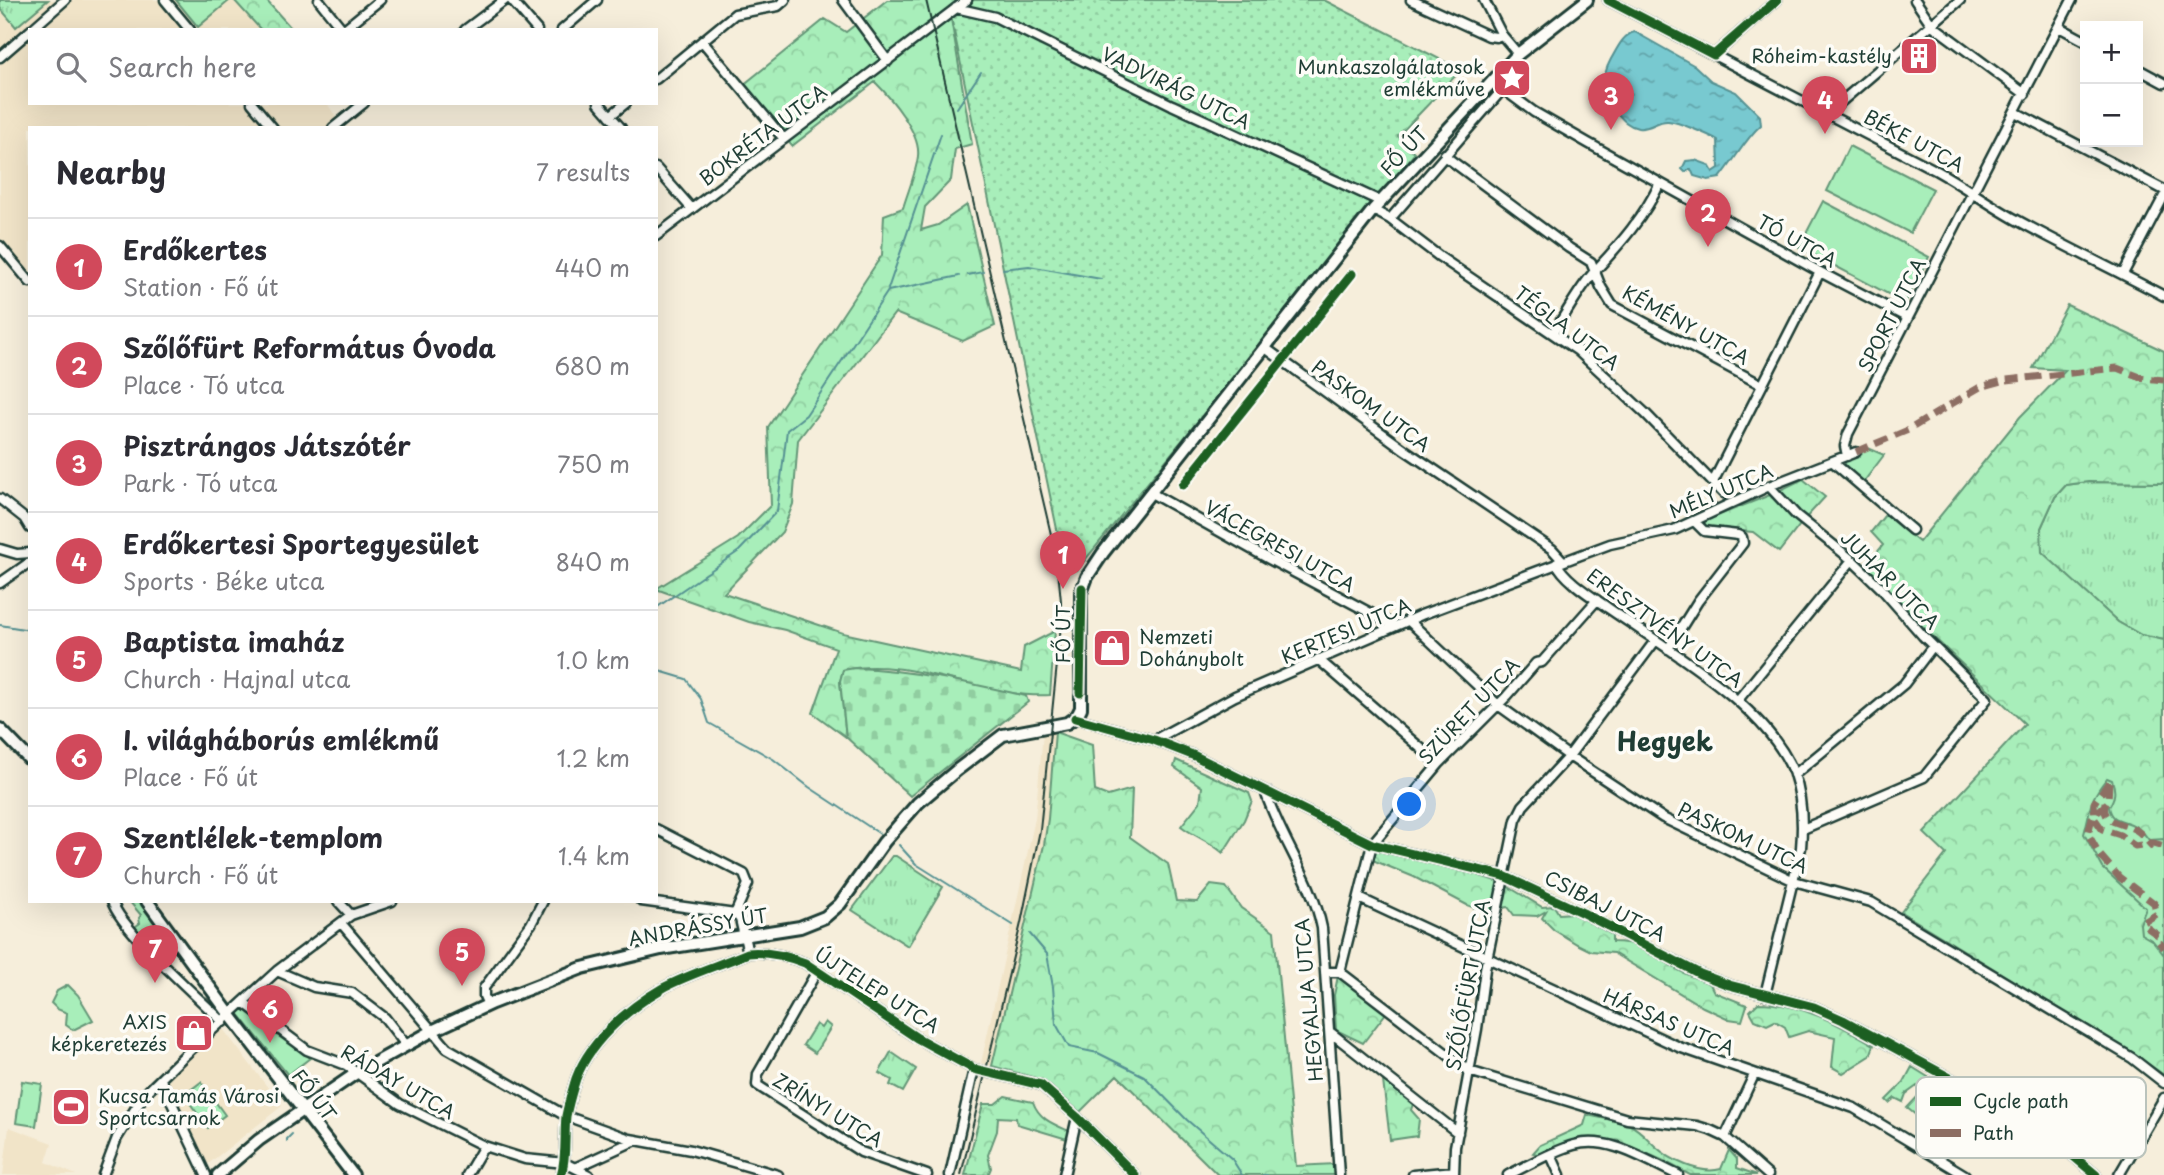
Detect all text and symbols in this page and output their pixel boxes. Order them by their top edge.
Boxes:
map controls [2080,21,2143,147]
button: + [2080,21,2143,84]
search box [28,28,658,105]
building icon: Róheim-kastély [1898,35,1940,77]
street label: VADVIRÁG UTCA [1097,39,1255,135]
place label: Róheim-kastély [1751,41,1892,69]
text: Search here [108,47,257,86]
icon: search [52,48,90,86]
place label: Munkaszolgálatosok emlékműve [1298,52,1485,102]
place icon: Munkaszolgálatosok emlékműve [1491,57,1533,99]
pin: 3 [1588,72,1634,130]
pin: 4 [1802,76,1848,134]
street label: BOKRÉTA UTCA [693,77,832,192]
button: − [2080,84,2143,147]
street label: BÉKE UTCA [1859,102,1970,178]
street label: FŐ ÚT [1373,119,1434,181]
text: Nearby [56,149,166,194]
text: 7 results [536,154,630,189]
pin: 2 [1685,189,1731,247]
street label: TÓ UTCA [1753,207,1842,274]
text: Erdőkertes [123,230,267,269]
text: 1 [74,250,85,285]
text: 440 m [555,250,630,285]
street label: SPORT UTCA [1850,253,1932,376]
text: Station · Fő út [123,269,278,304]
street label: TÉGLA UTCA [1509,278,1626,376]
street label: KÉMÉNY UTCA [1618,278,1755,371]
text: Szőlőfürt Református Óvoda [123,328,496,367]
text: 2 [71,348,87,383]
text: 680 m [554,348,630,383]
street label: PASKOM UTCA [1306,352,1437,458]
text: Place · Tó utca [123,367,284,402]
text: Pisztrángos Játszótér [123,426,411,465]
text: 3 [71,446,87,481]
text: 750 m [557,446,630,481]
street label: MÉLY UTCA [1664,456,1777,524]
text: Park · Tó utca [123,465,277,500]
street label: VÁCEGRESI UTCA [1200,492,1361,598]
text: Erdőkertesi Sportegyesület [123,524,479,563]
street label: JUHAR UTCA [1835,524,1946,635]
pin: 1 [1040,531,1086,589]
text: 4 [71,544,87,579]
text: 840 m [556,544,630,579]
street label: ERESZTVÉNY UTCA [1582,561,1749,693]
text: Sports · Béke utca [123,563,324,598]
street label: KERTESI UTCA [1276,590,1415,670]
street label: FŐ ÚT [1048,605,1076,663]
text: Baptista imaház [123,622,344,661]
place label: Nemzeti Dohánybolt [1139,622,1244,672]
shop icon: Nemzeti Dohánybolt [1091,627,1133,669]
text: 5 [72,642,86,677]
text: 1.0 km [557,642,630,677]
street label: SZÜRET UTCA [1411,651,1525,770]
text: Church · Hajnal utca [123,661,350,696]
text: I. világháborús emlékmű [123,720,439,759]
district label: Hegyek [1617,721,1713,760]
text: 6 [71,740,87,775]
text: 1.2 km [557,740,630,775]
text: Place · Fő út [123,759,258,794]
your location [1392,787,1426,821]
street label: PASKOM UTCA [1674,795,1813,880]
text: Szentlélek-templom [123,818,383,857]
text: 7 [72,838,86,873]
text: 1.4 km [558,838,630,873]
text: Church · Fő út [123,857,278,892]
street label: CSIBAJ UTCA [1540,863,1671,948]
street label: SZŐLŐFÜRT UTCA [1438,897,1496,1073]
street label: ANDRÁSSY ÚT [626,900,770,952]
street label: HEGYALJA UTCA [1287,917,1329,1083]
pin: 7 [132,925,178,983]
pin: 5 [439,928,485,986]
street label: ÚJTELEP UTCA [809,939,946,1039]
street label: HÁRSAS UTCA [1599,981,1739,1061]
pin: 6 [247,985,293,1043]
place label: AXIS képkeretezés [51,1007,167,1057]
shop icon: AXIS képkeretezés [173,1012,215,1054]
street label: RÁDAY UTCA [336,1037,461,1125]
street label: FŐ ÚT [286,1062,344,1126]
street label: ZRÍNYI UTCA [768,1065,889,1153]
legend [1916,1077,2146,1158]
place label: Kucsa Tamás Városi Sportcsarnok [98,1081,279,1131]
sports icon: Kucsa Tamás Városi Sportcsarnok [50,1086,92,1128]
text: Cycle path [1973,1086,2069,1114]
text: Path [1973,1118,2014,1146]

